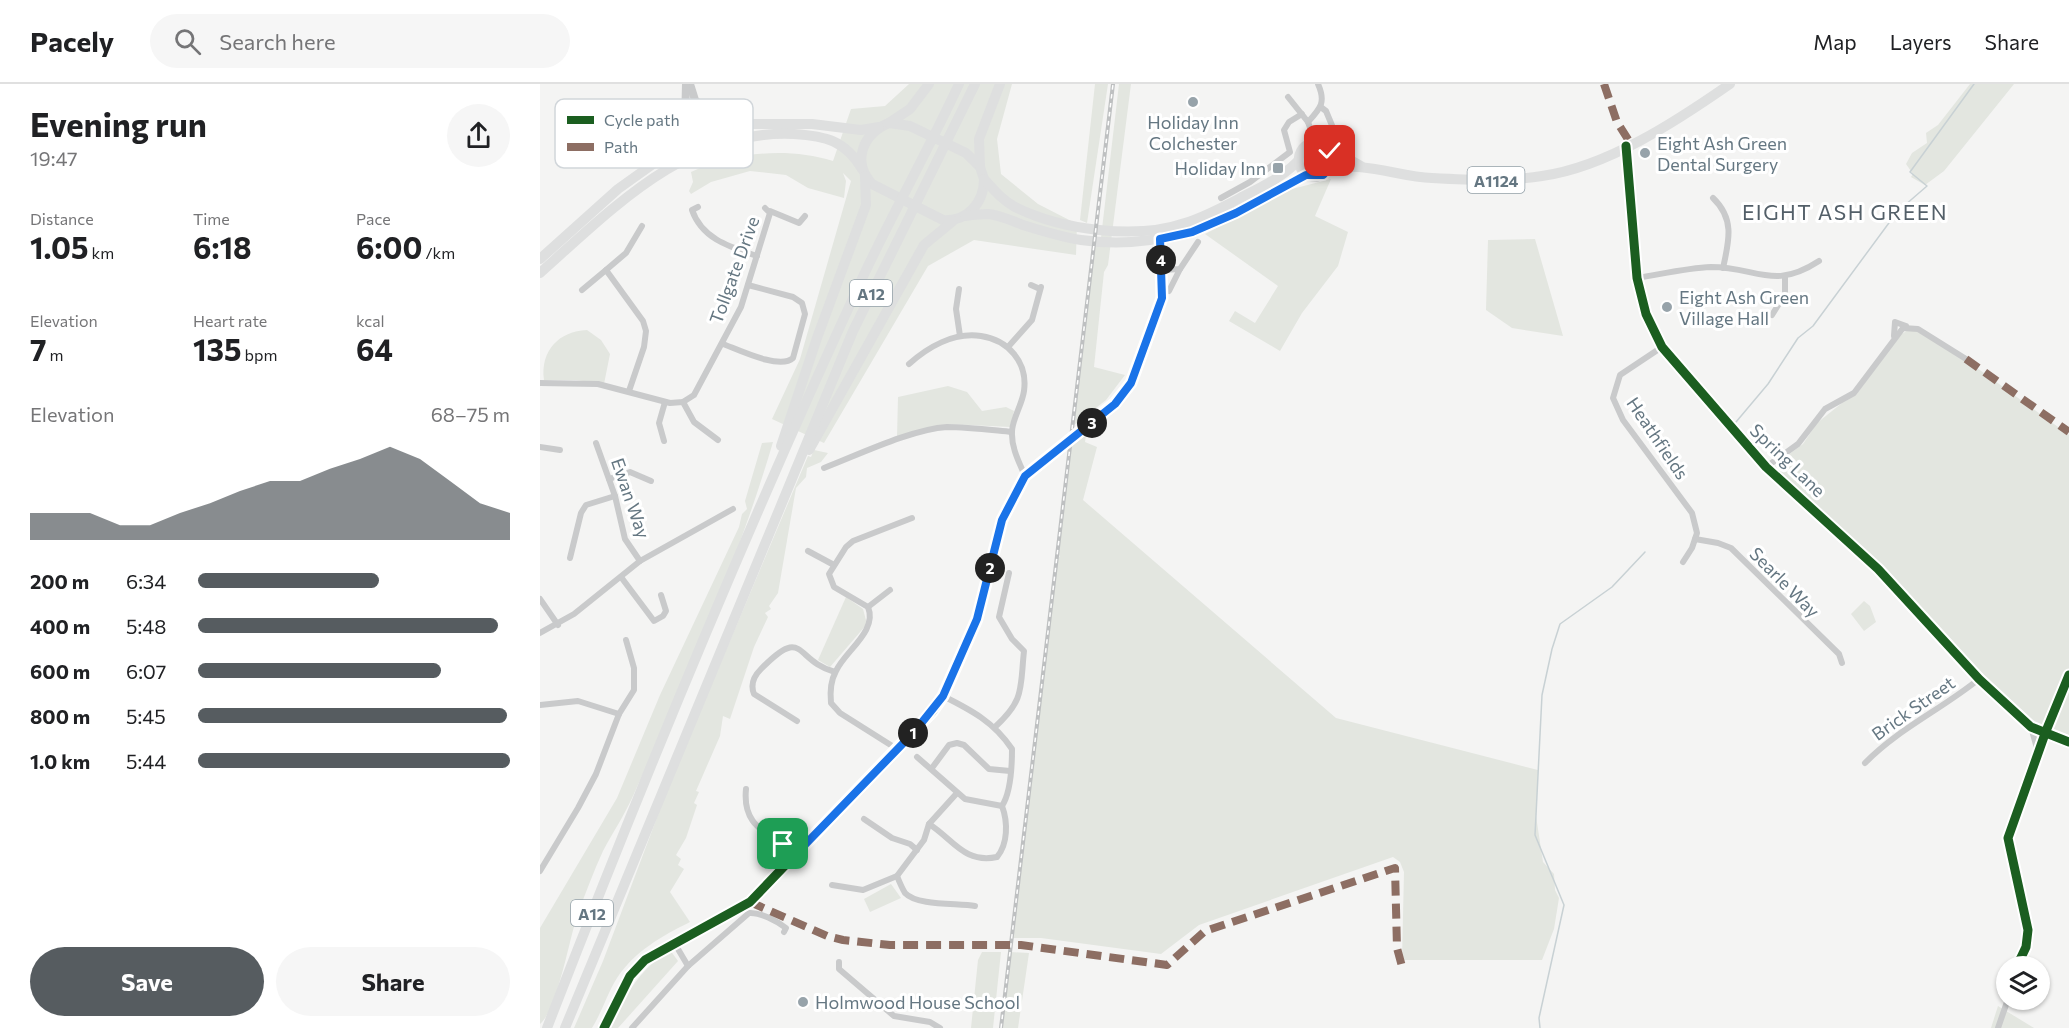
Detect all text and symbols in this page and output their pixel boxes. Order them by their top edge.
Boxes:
search box [150,14,570,68]
text: Pacely [30,24,114,58]
icon: search [171,25,204,58]
text: Search here [219,28,336,55]
text: Map [1813,29,1857,54]
text: Layers [1890,29,1952,54]
text: Share [1985,29,2039,54]
marker: Holiday Inn Colchester [1186,95,1200,109]
legend [555,99,753,168]
text: Evening run [30,103,207,144]
button: share [447,104,510,167]
text: Cycle path [604,110,680,129]
place label: Holiday Inn Colchester [1147,111,1239,154]
pin [1304,125,1355,176]
place label: Eight Ash Green Dental Surgery [1657,132,1787,175]
icon: check [1313,134,1346,167]
text: Path [604,137,638,156]
text: 19:47 [30,146,78,170]
marker: Eight Ash Green Dental Surgery [1638,146,1652,160]
place label: Holiday Inn [1175,157,1266,179]
marker: Holiday Inn [1271,161,1285,175]
road number: A1124 [1468,167,1524,193]
district label: EIGHT ASH GREEN [1742,199,1948,224]
text: Distance [30,209,94,228]
text: Time [193,209,230,228]
text: Pace [356,209,391,228]
street label: Tollgate Drive [704,213,764,327]
text: 1.05 [30,228,89,265]
text: 6:18 [193,228,252,265]
text: 6:00 [356,228,422,265]
text: km [89,243,114,262]
text: /km [422,243,455,262]
pin: 4 [1146,245,1176,275]
text: 4 [1156,250,1166,269]
road number: A12 [850,280,892,306]
place label: Eight Ash Green Village Hall [1679,286,1809,329]
marker: Eight Ash Green Village Hall [1660,300,1674,314]
text: Elevation [30,311,98,330]
text: Heart rate [193,311,267,330]
text: kcal [356,311,385,330]
text: 7 [30,330,47,367]
text: 135 [193,330,242,367]
text: 64 [356,330,393,367]
text: m [47,345,64,364]
text: bpm [242,345,278,364]
street label: Heathfields [1622,393,1694,483]
text: Elevation [30,402,115,426]
text: 68–75 m [431,402,510,426]
pin: 3 [1077,408,1107,438]
text: 3 [1087,413,1097,432]
street label: Spring Lane [1746,419,1830,501]
street label: Ewan Way [607,455,655,541]
street label: Searle Way [1745,542,1825,622]
pin: 2 [975,553,1005,583]
text: 2 [985,558,995,577]
text: 200 m [30,569,89,593]
text: 6:34 [126,569,166,593]
text: 400 m [30,614,90,638]
text: 5:48 [126,614,166,638]
text: 600 m [30,659,90,683]
text: 6:07 [126,659,166,683]
street label: Brick Street [1867,671,1959,745]
text: 800 m [30,704,90,728]
text: 5:45 [126,704,166,728]
pin: 1 [898,718,928,748]
text: 1 [909,723,917,742]
text: 1.0 km [30,749,90,773]
text: 5:44 [126,749,166,773]
pin [757,818,808,869]
icon: arrive [766,827,799,860]
road number: A12 [571,900,613,926]
button: Save [30,947,264,1016]
button: Share [276,947,510,1016]
map controls [1996,956,2050,1010]
button: layers [1996,956,2050,1010]
place label: Holmwood House School [815,991,1020,1013]
marker: Holmwood House School [796,995,810,1009]

